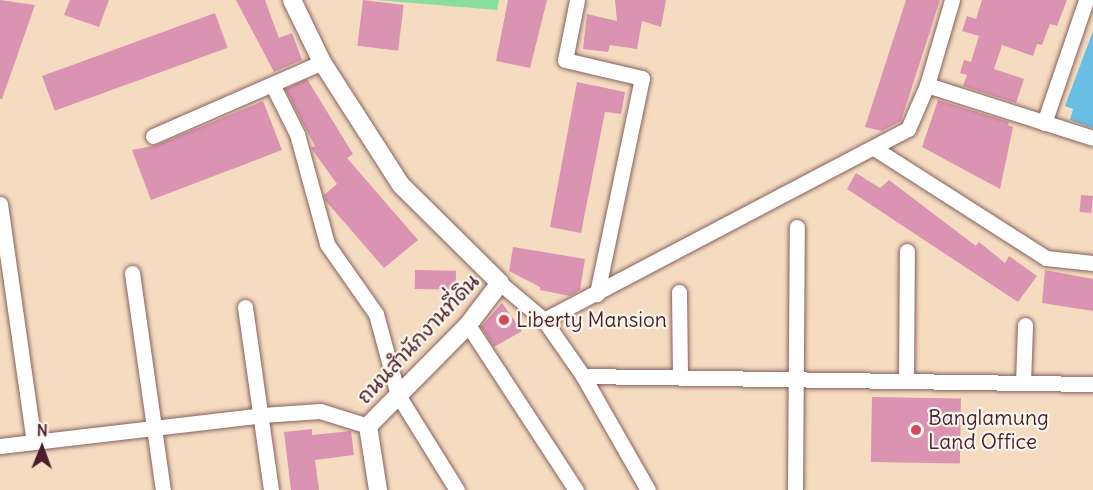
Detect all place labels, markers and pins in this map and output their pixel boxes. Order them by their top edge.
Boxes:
place label: Liberty Mansion [516,307,667,333]
marker: Liberty Mansion [497,313,511,327]
place label: Banglamung Land Office [928,405,1049,455]
marker: Banglamung Land Office [909,423,923,437]

